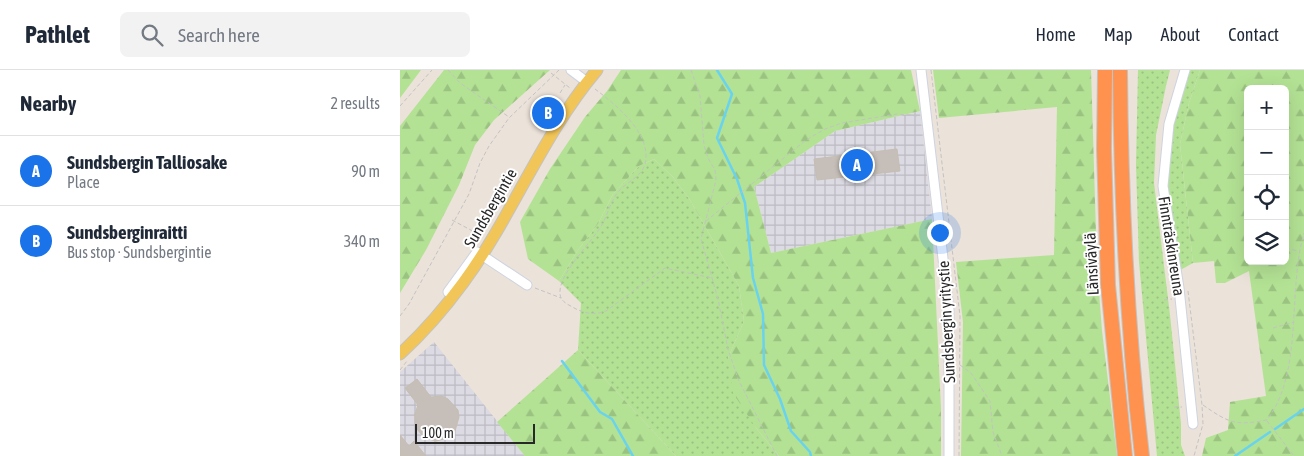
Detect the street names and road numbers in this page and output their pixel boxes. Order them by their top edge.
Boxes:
street label: Sundsbergintie [460,165,521,251]
street label: Finnträskinreuna [1155,195,1189,297]
street label: Länsiväylä [1080,232,1103,296]
street label: Sundsbergin yritystie [934,260,959,384]

